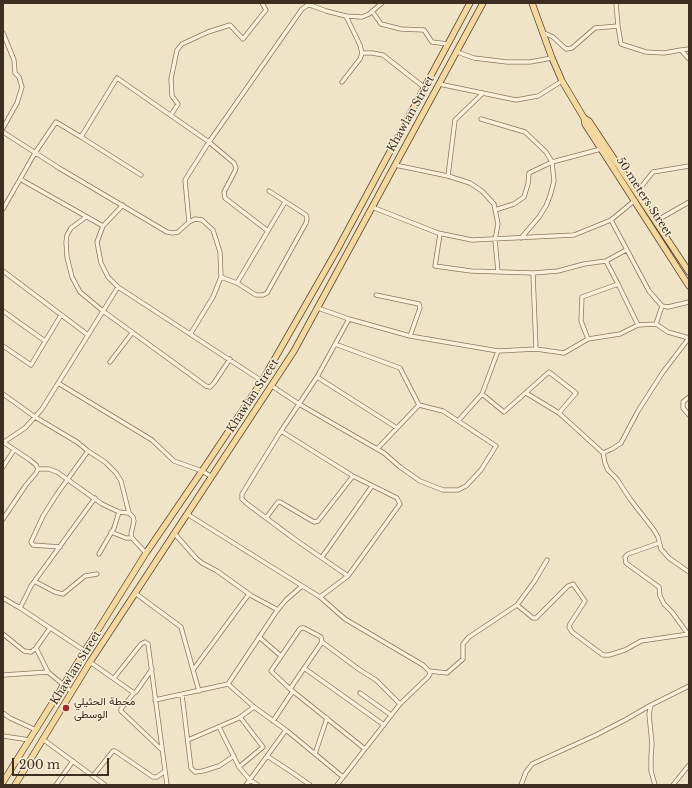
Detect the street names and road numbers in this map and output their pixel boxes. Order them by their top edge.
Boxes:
street label: Khawlan Street [385,74,437,154]
street label: 50 meters Street [613,155,675,239]
street label: Khawlan Street [224,357,282,435]
street label: Khawlan Street [48,629,104,707]

